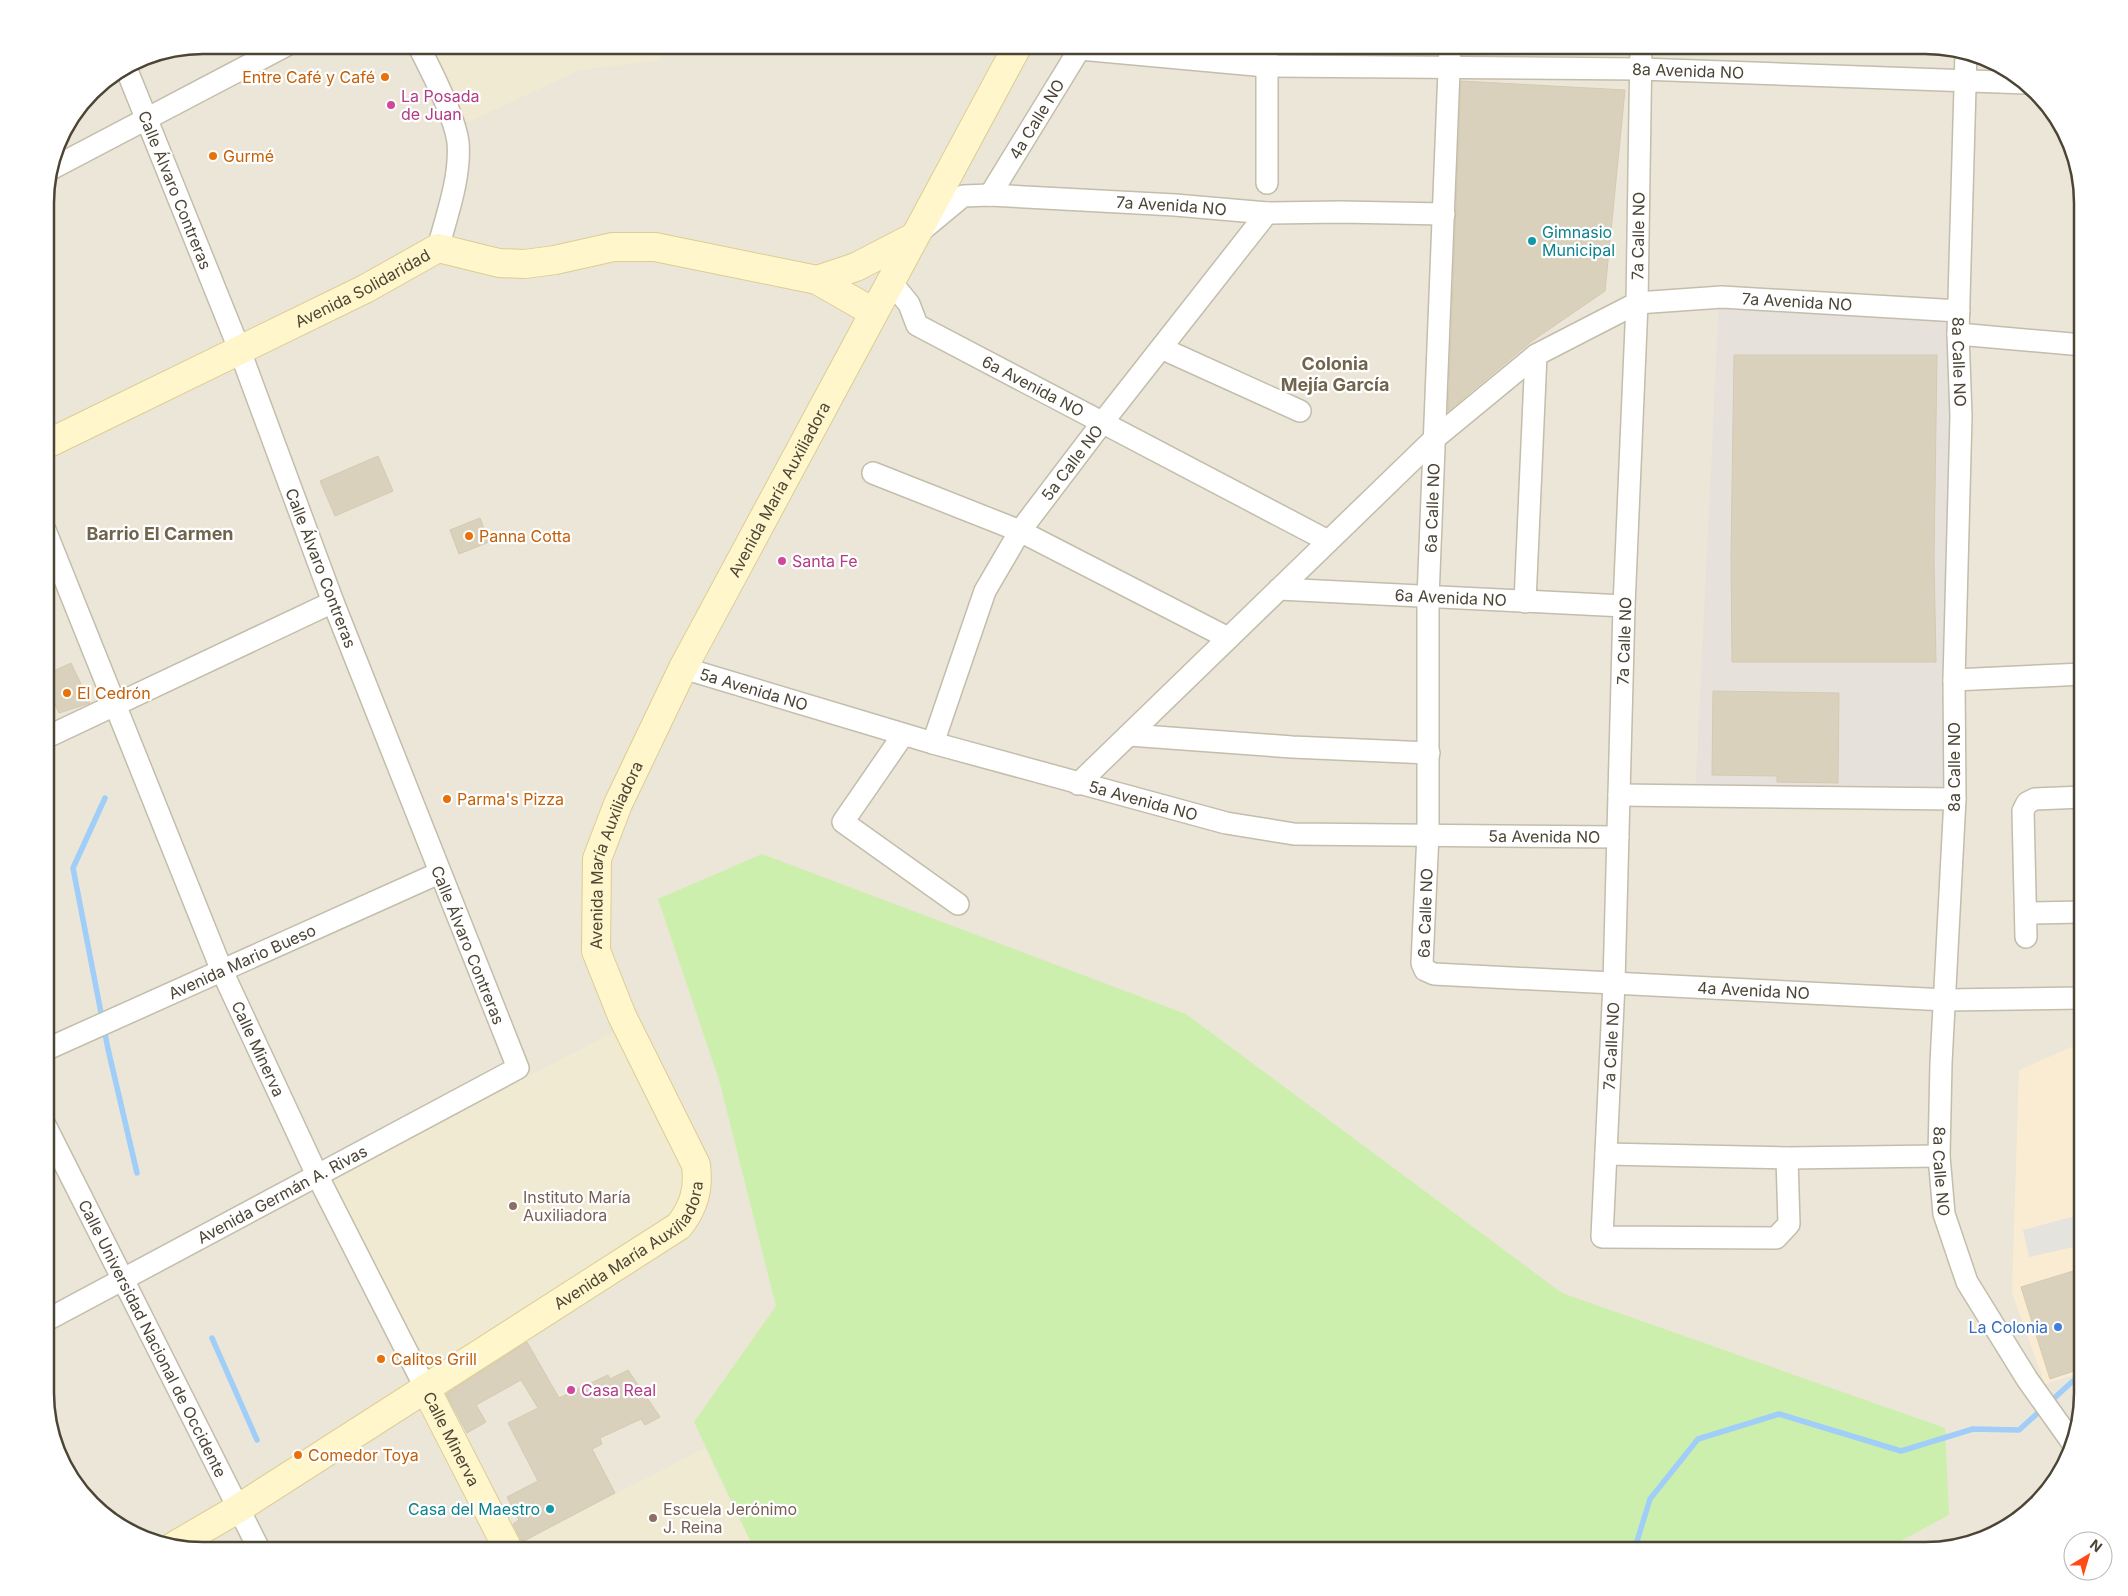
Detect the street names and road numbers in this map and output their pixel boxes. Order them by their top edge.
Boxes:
street label: 8a Avenida NO [1632,59,1745,83]
street label: 4a Calle NO [1004,75,1069,163]
street label: Calle Álvaro Contreras [134,108,216,272]
street label: 7a Avenida NO [1116,192,1227,219]
street label: 7a Calle NO [1627,192,1649,280]
street label: Avenida Solidaridad [292,245,433,332]
street label: 7a Avenida NO [1741,288,1853,315]
street label: 8a Calle NO [1948,317,1971,407]
street label: 6a Avenida NO [979,351,1087,421]
street label: Avenida María Auxiliadora [724,398,834,580]
street label: 5a Calle NO [1037,421,1107,504]
street label: 6a Calle NO [1420,463,1444,553]
street label: Calle Álvaro Contreras [281,485,361,651]
street label: 6a Avenida NO [1394,585,1507,610]
street label: 7a Calle NO [1612,596,1636,686]
street label: 5a Avenida NO [697,664,810,715]
street label: 8a Calle NO [1944,722,1964,812]
street label: Avenida María Auxiliadora [586,758,647,950]
street label: 5a Avenida NO [1087,776,1200,825]
street label: 5a Avenida NO [1488,826,1601,847]
street label: Calle Álvaro Contreras [427,863,509,1027]
street label: 6a Calle NO [1413,868,1437,958]
street label: Avenida Mario Bueso [165,920,319,1003]
street label: 4a Avenida NO [1697,977,1810,1003]
street label: Calle Minerva [227,998,289,1100]
street label: 7a Calle NO [1599,1001,1623,1091]
street label: 8a Calle NO [1929,1126,1954,1217]
street label: Avenida Germán A. Rivas [194,1141,371,1248]
street label: Avenida María Auxiliadora [550,1180,707,1314]
street label: Calle Universidad Nacional de Occidente [74,1196,231,1481]
street label: Calle Minerva [419,1388,484,1489]

